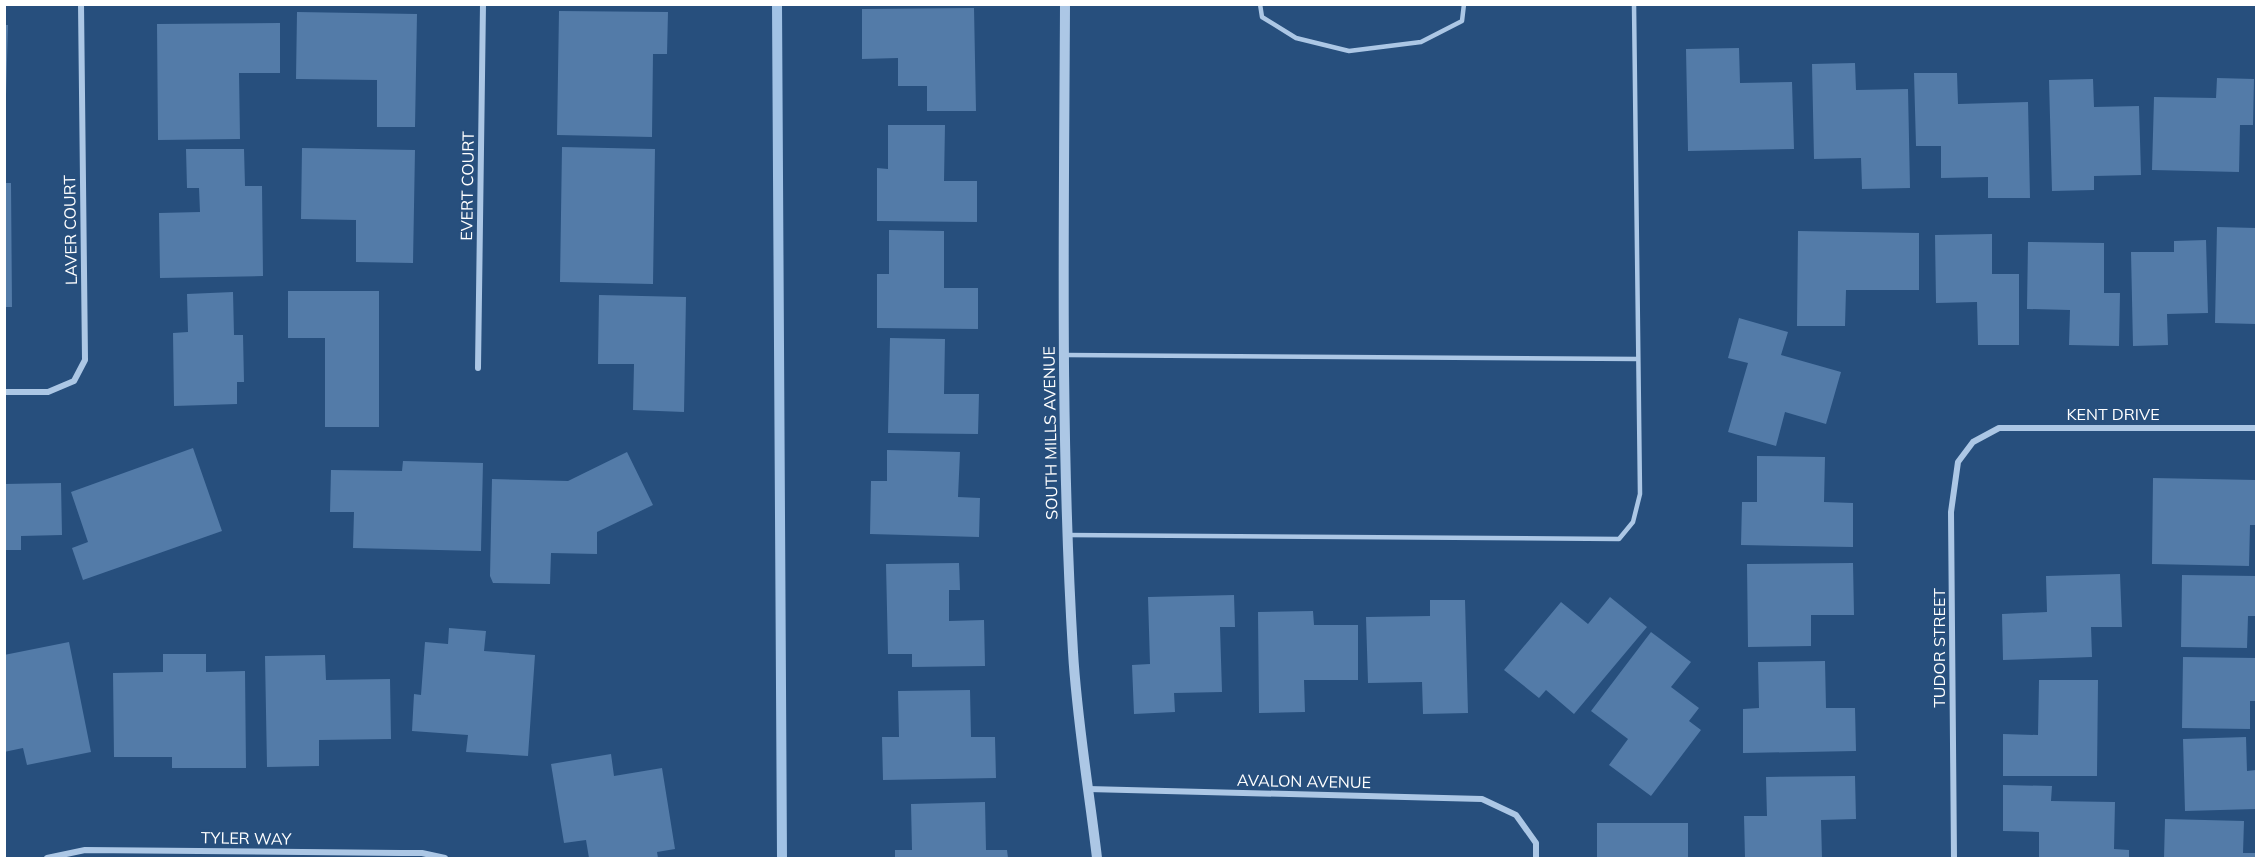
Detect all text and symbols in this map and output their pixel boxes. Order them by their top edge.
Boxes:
street label: EVERT COURT [456,131,478,241]
street label: LAVER COURT [59,174,81,285]
street label: SOUTH MILLS AVENUE [1038,346,1062,520]
street label: KENT DRIVE [2066,404,2160,424]
street label: TUDOR STREET [1929,588,1949,708]
street label: AVALON AVENUE [1237,770,1371,792]
street label: TYLER WAY [201,827,292,849]

